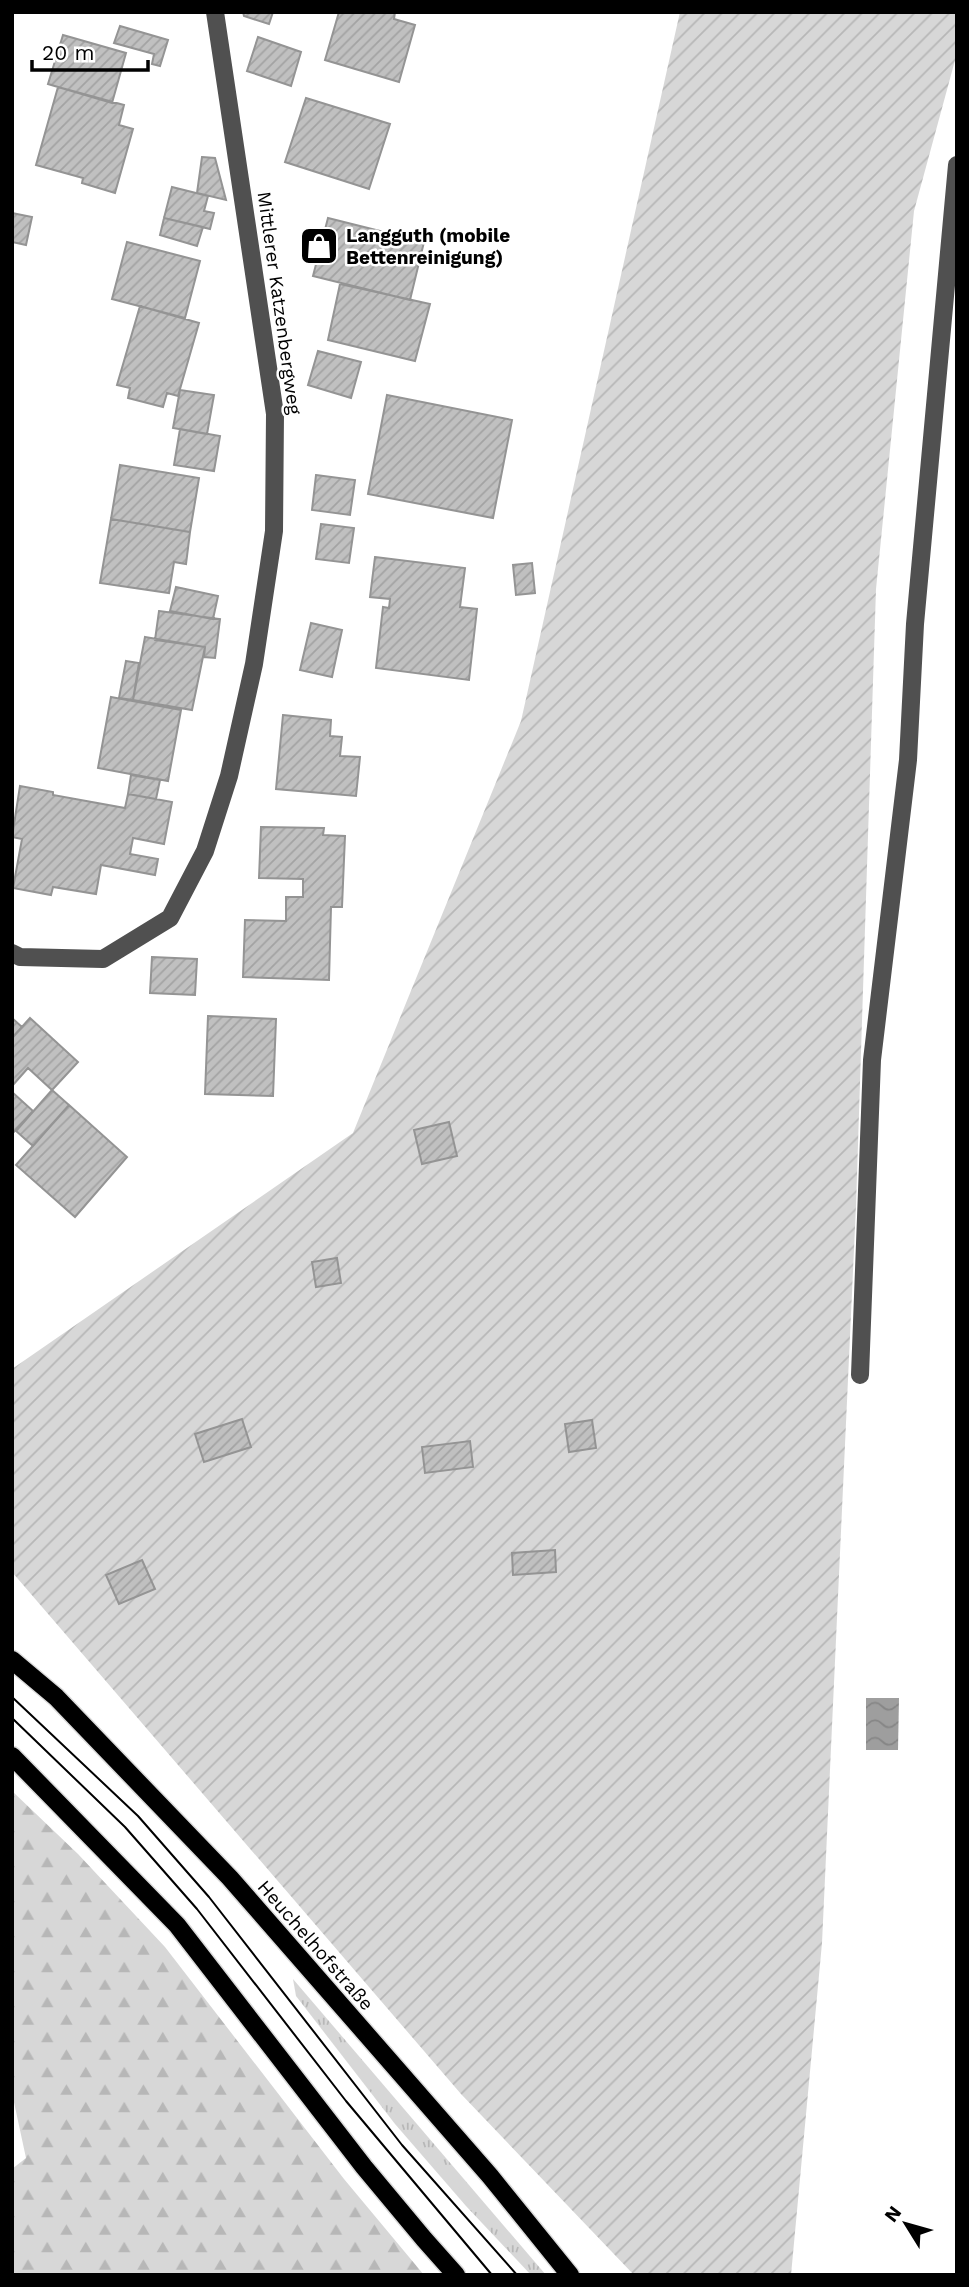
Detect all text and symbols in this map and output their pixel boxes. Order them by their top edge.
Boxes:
scale bar [32,28,147,72]
text: 20 m [42,40,94,65]
street label: Mittlerer Katzenbergweg [252,190,307,417]
place label: Langguth (mobile Bettenreinigung) [346,224,510,269]
shop icon: Langguth (mobile Bettenreinigung) [298,225,340,267]
street label: Heuchelhofstraße [253,1876,378,2015]
north arrow [871,2189,941,2259]
text: N [879,2202,906,2227]

